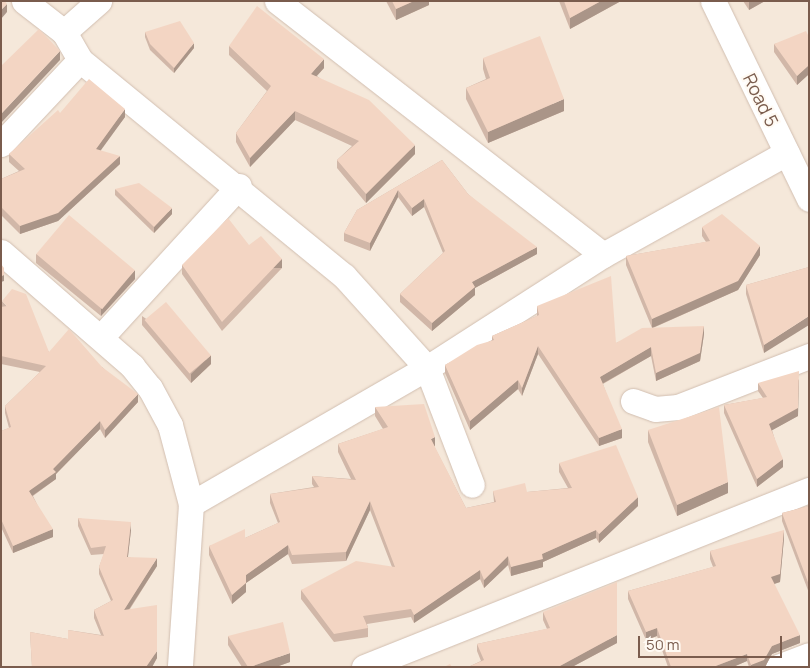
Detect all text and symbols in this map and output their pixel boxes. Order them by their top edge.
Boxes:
street label: Road 5 [739,70,783,130]
scale bar [640,626,784,658]
text: 50 m [646,634,680,655]

